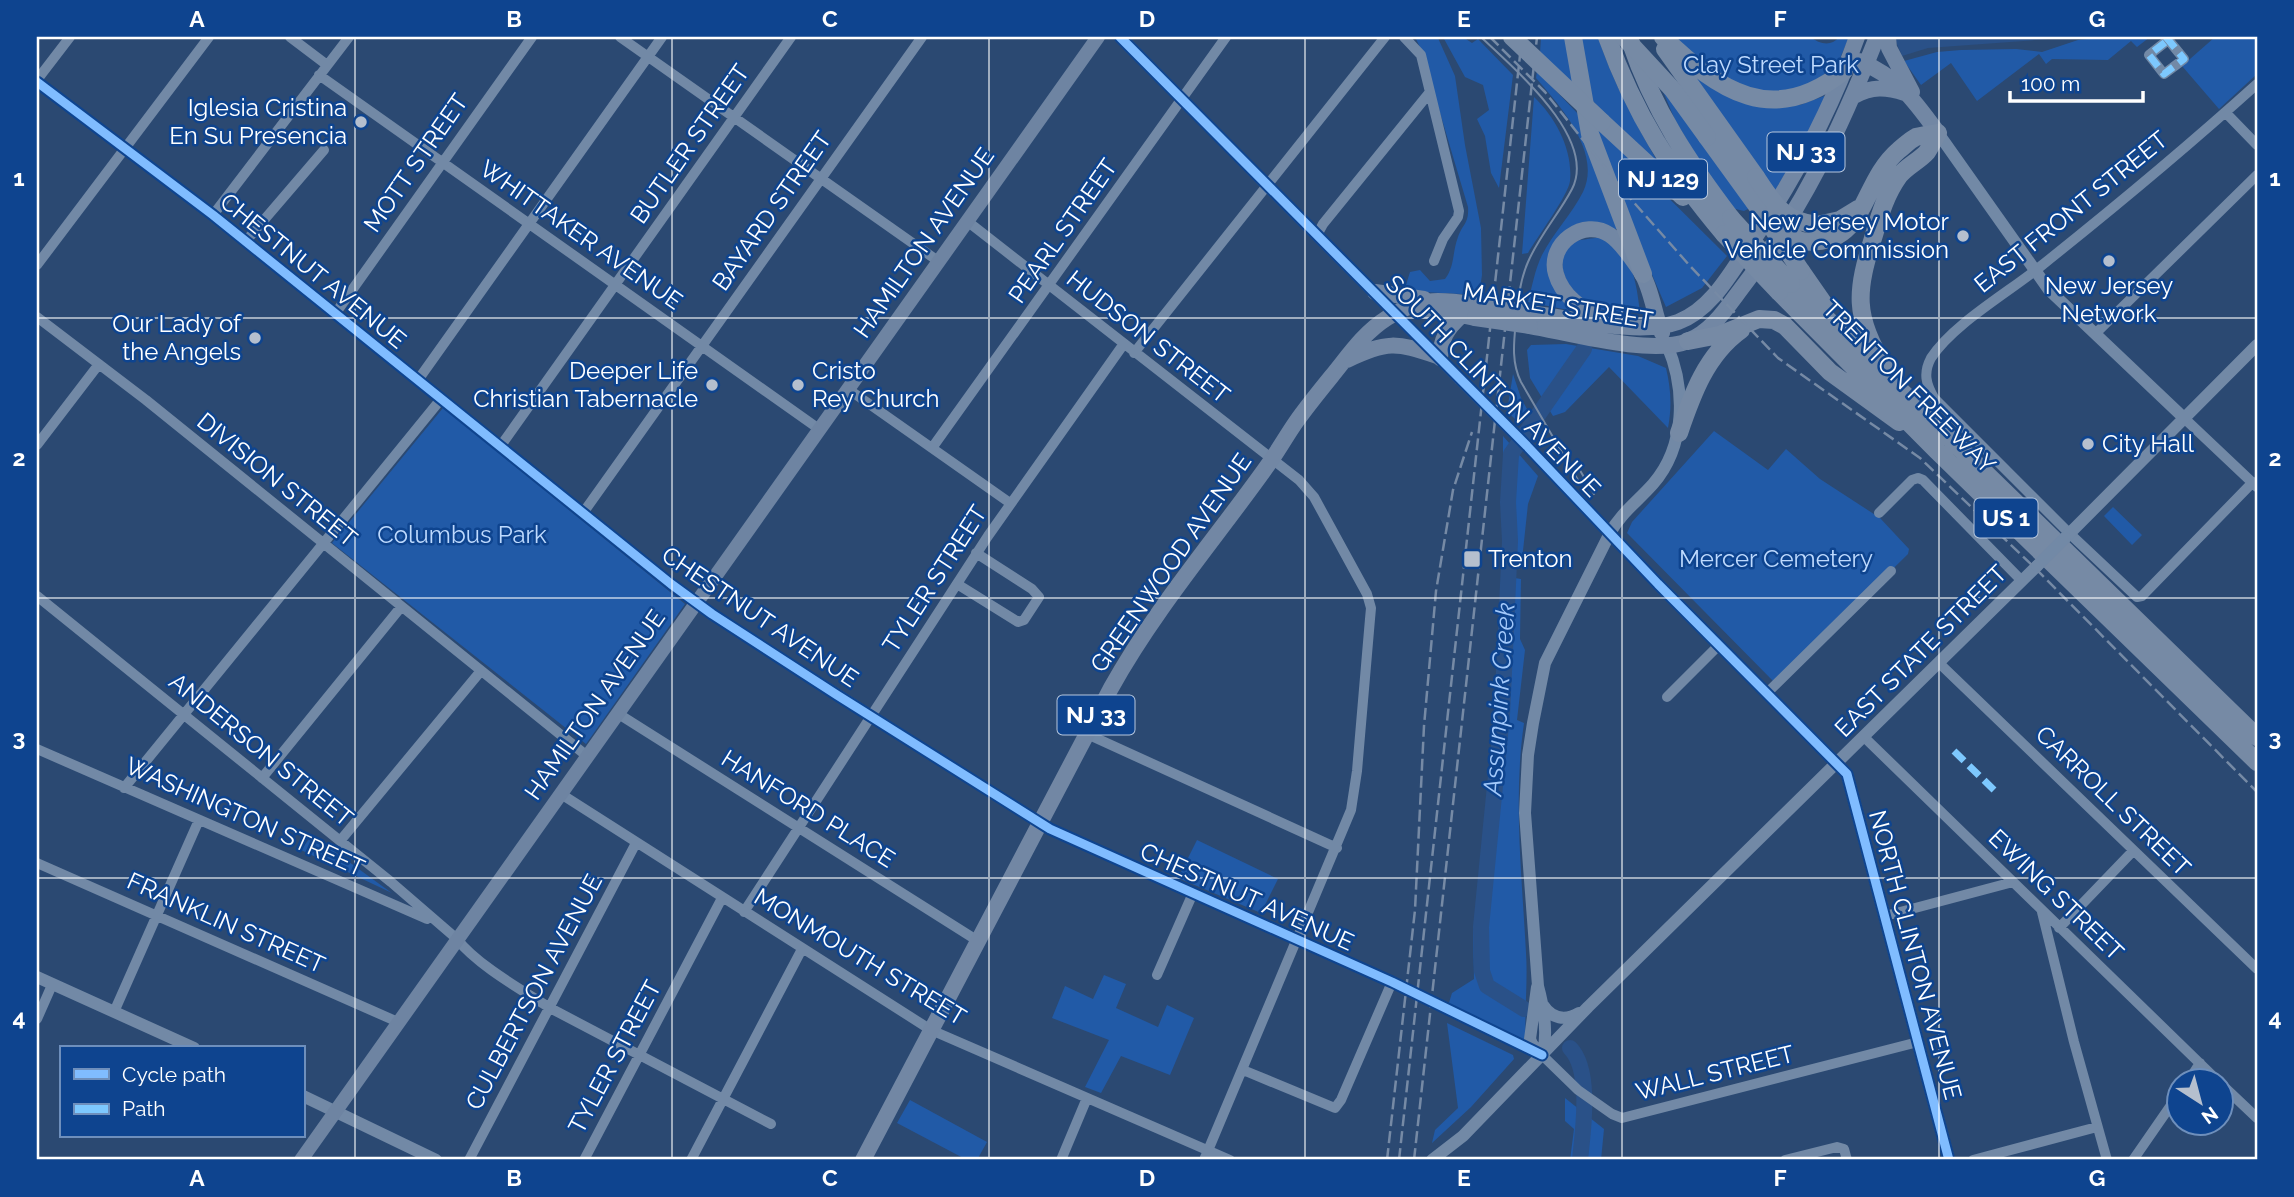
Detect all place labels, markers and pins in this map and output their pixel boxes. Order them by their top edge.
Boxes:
place label: Iglesia Cristina En Su Presencia [169,93,347,150]
marker: Iglesia Cristina En Su Presencia [353,114,369,130]
place label: New Jersey Motor Vehicle Commission [1724,207,1950,264]
marker: New Jersey Motor Vehicle Commission [1955,228,1971,244]
marker: New Jersey Network [2101,253,2117,269]
place label: New Jersey Network [2045,271,2173,328]
place label: Our Lady of the Angels [112,309,242,366]
marker: Our Lady of the Angels [247,330,263,346]
place label: Deeper Life Christian Tabernacle [473,356,698,413]
place label: Cristo Rey Church [812,356,939,413]
marker: Deeper Life Christian Tabernacle [704,377,720,393]
marker: Cristo Rey Church [790,377,806,393]
place label: City Hall [2102,429,2194,458]
marker: City Hall [2080,436,2096,452]
place label: Trenton [1488,544,1573,573]
marker: Trenton [1462,549,1482,569]

